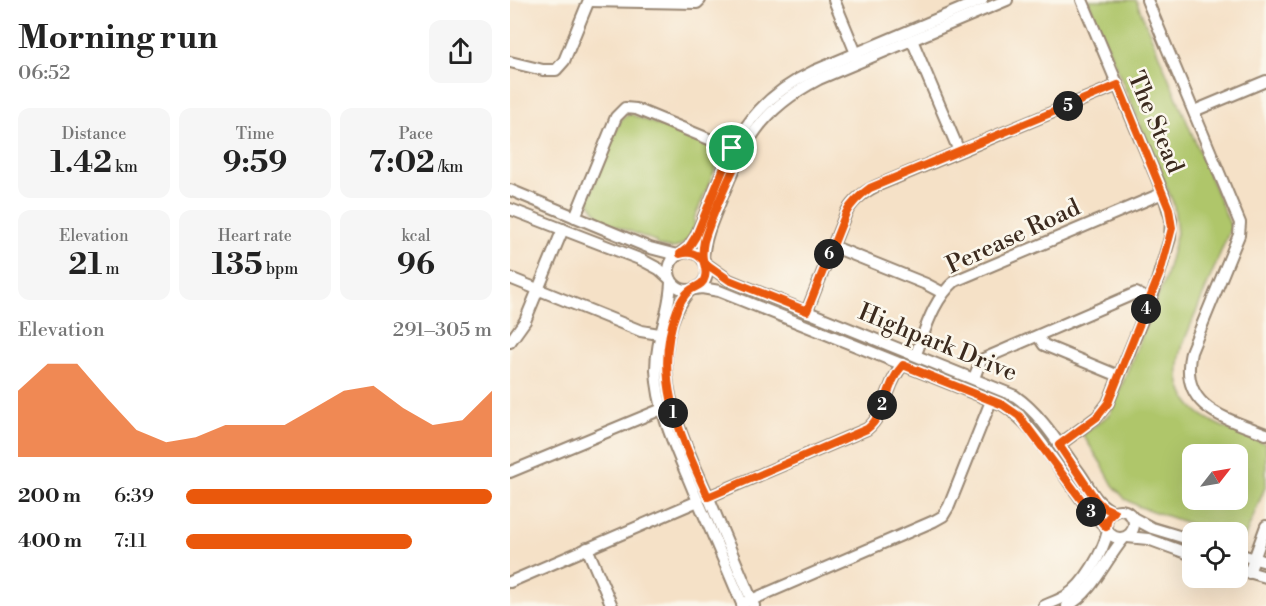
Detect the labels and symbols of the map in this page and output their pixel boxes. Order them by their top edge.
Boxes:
street label: The Stead [1120,67,1190,178]
pin: 5 [1053,91,1083,121]
pin [706,122,757,173]
street label: Perease Road [942,193,1086,281]
pin: 6 [814,239,844,269]
pin: 4 [1131,294,1161,324]
street label: Highpark Drive [854,297,1021,388]
pin: 2 [867,390,897,420]
pin: 1 [658,398,688,428]
north arrow [1182,444,1248,510]
pin: 3 [1076,497,1106,527]

